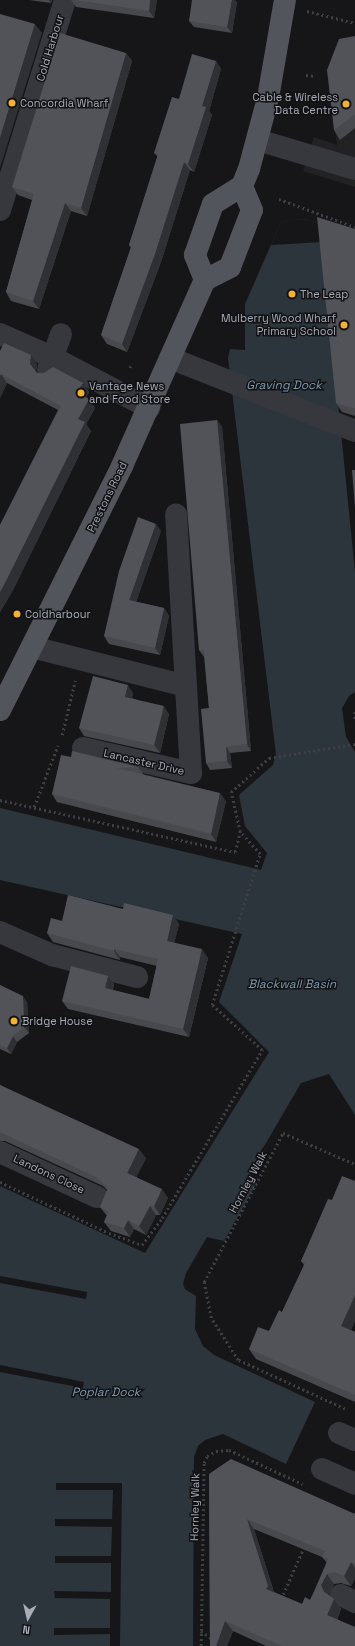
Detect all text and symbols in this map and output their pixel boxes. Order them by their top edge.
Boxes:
street label: Cold Harbour [34,13,66,83]
place label: Cable & Wireless Data Centre [252,91,338,117]
place label: Concordia Wharf [20,96,109,110]
marker: Concordia Wharf [7,98,17,108]
marker: Cable & Wireless Data Centre [341,99,351,109]
place label: The Leap [300,287,348,301]
marker: The Leap [287,289,297,299]
place label: Mulberry Wood Wharf Primary School [221,312,336,338]
marker: Mulberry Wood Wharf Primary School [339,320,349,330]
water label: Graving Dock [246,379,322,393]
place label: Vantage News and Food Store [89,380,170,406]
marker: Vantage News and Food Store [76,388,86,398]
street label: Prestons Road [84,460,130,534]
place label: Coldharbour [25,607,91,621]
marker: Coldharbour [12,609,22,619]
street label: Lancaster Drive [102,746,186,778]
water label: Blackwall Basin [248,978,336,992]
place label: Bridge House [22,1014,93,1028]
marker: Bridge House [9,1016,19,1026]
street label: Hornley Walk [226,1149,270,1215]
street label: Landons Close [11,1152,87,1196]
water label: Poplar Dock [72,1386,140,1400]
street label: Hornley Walk [188,1473,202,1541]
north arrow [8,1598,48,1638]
text: N [22,1622,31,1637]

